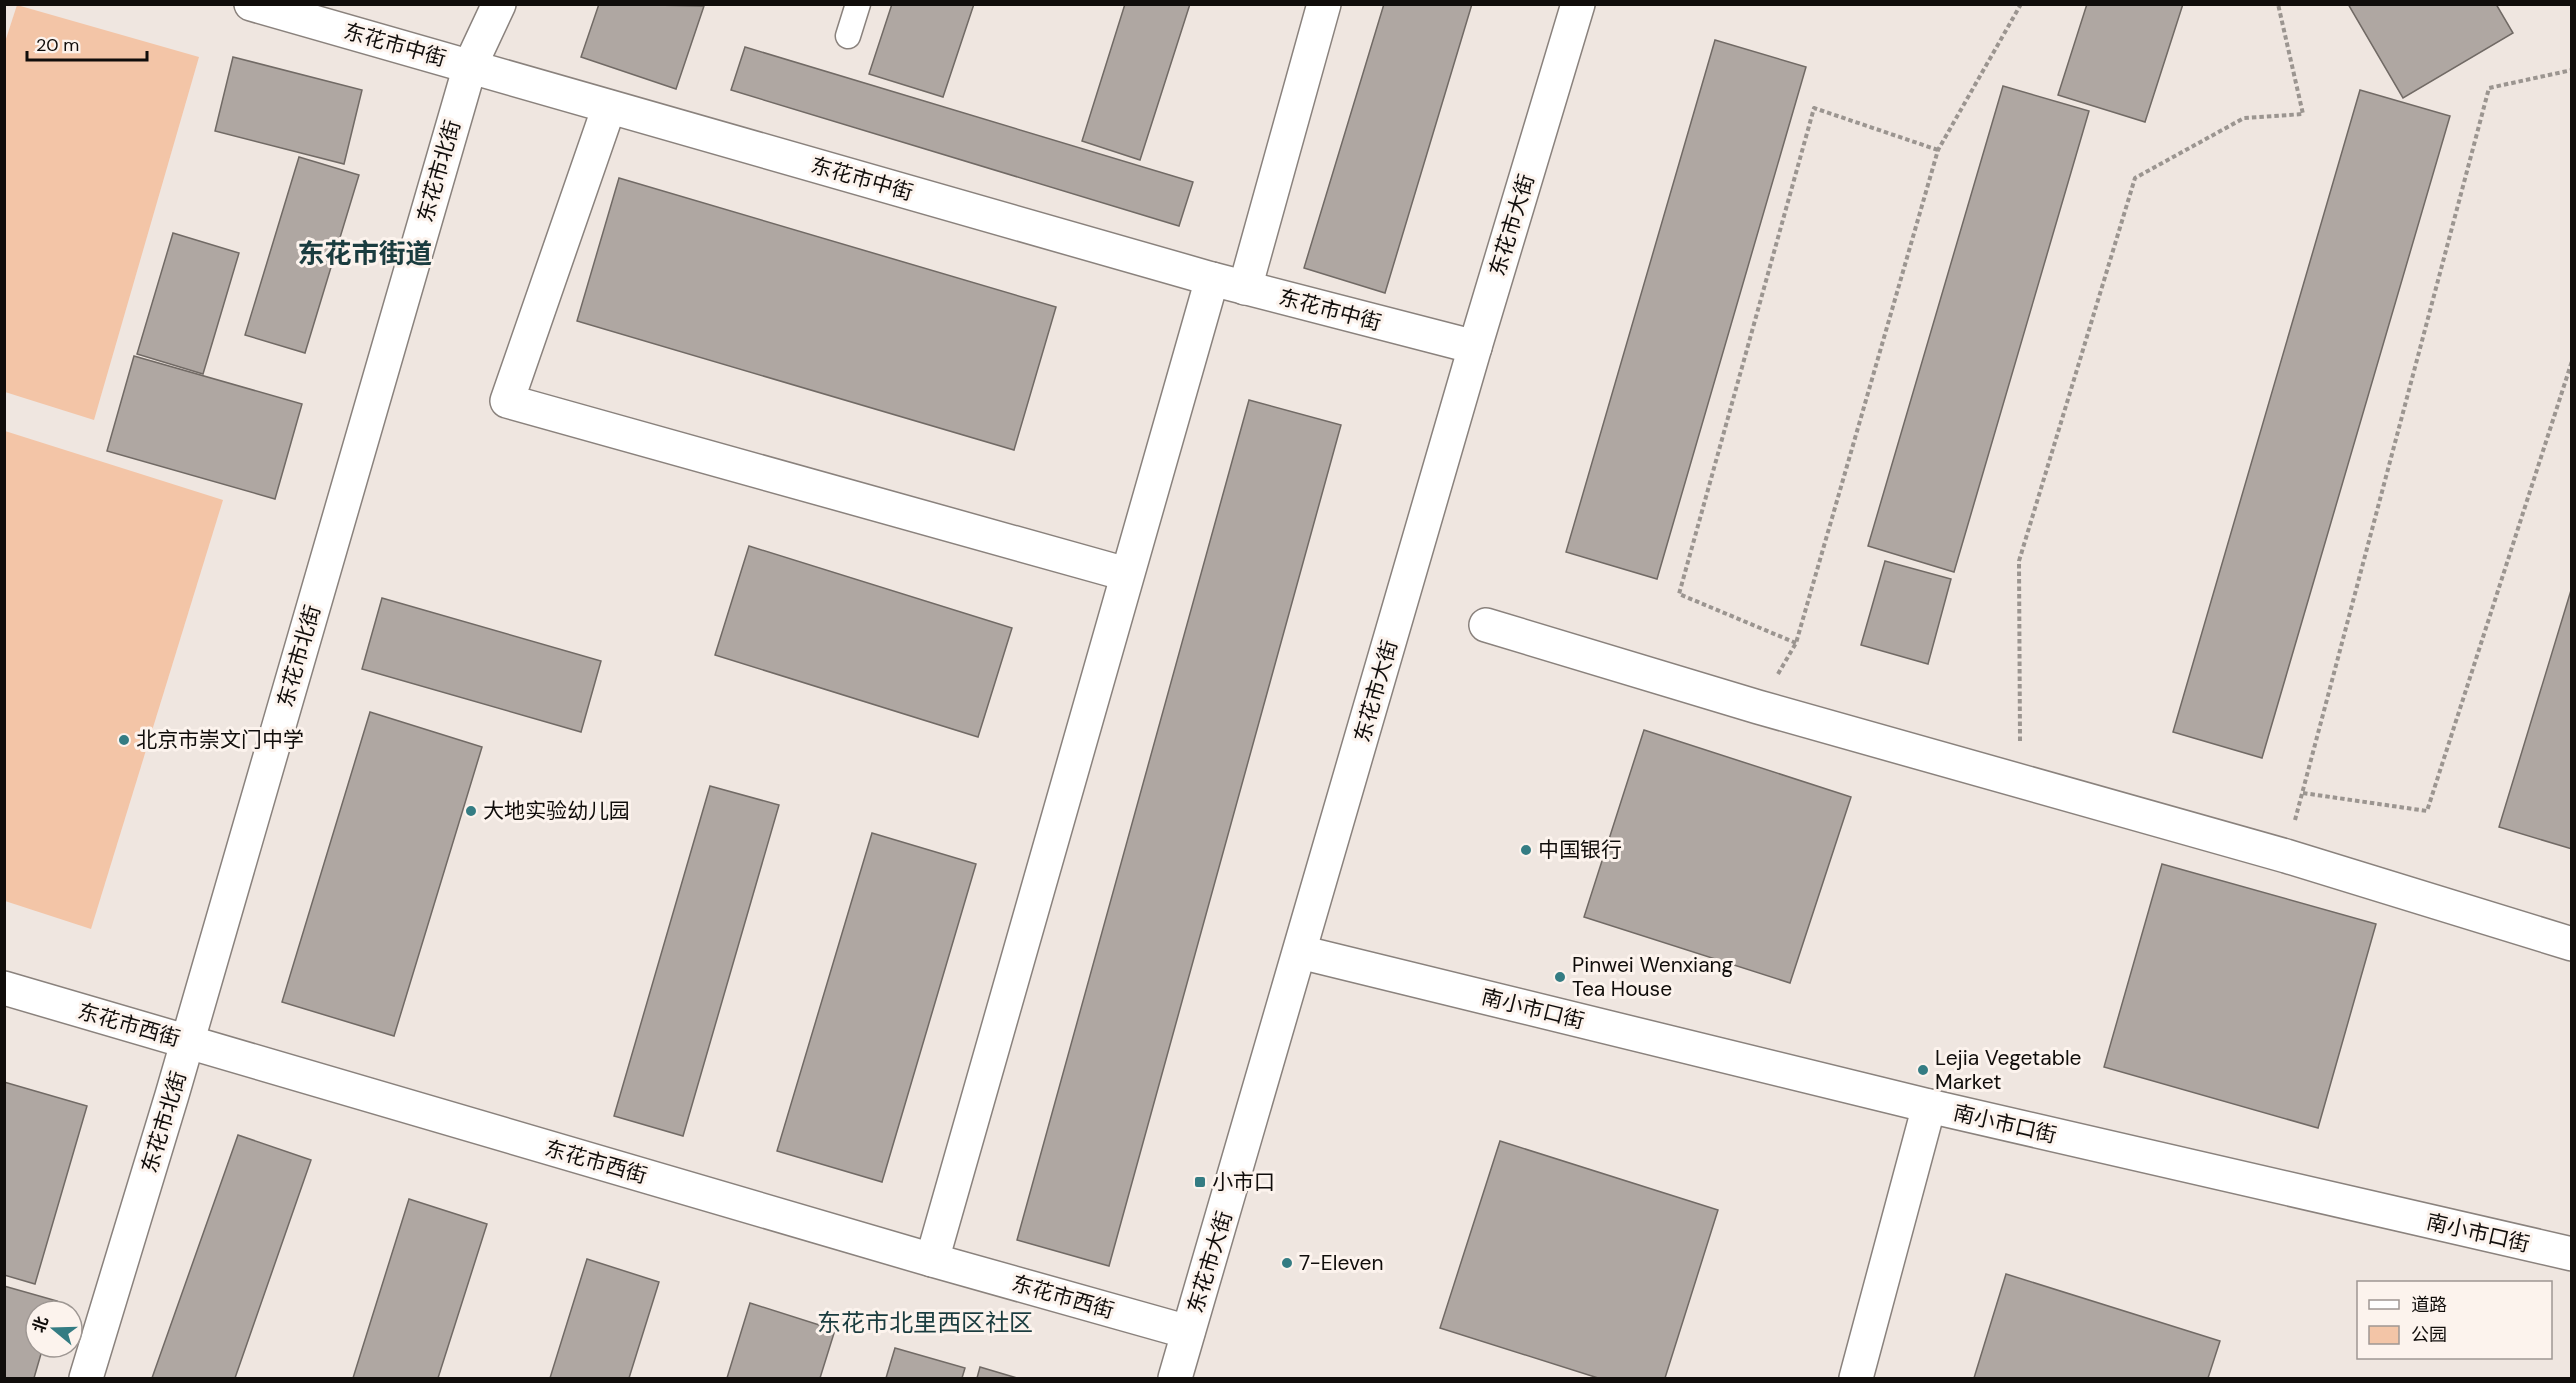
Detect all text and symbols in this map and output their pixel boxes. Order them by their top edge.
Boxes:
street label: 东花市中街 [341,17,449,73]
scale bar [27,24,147,62]
text: 20 m [36,33,79,57]
street label: 东花市北街 [411,117,467,225]
street label: 东花市中街 [808,151,916,207]
street label: 东花市大街 [1483,171,1541,279]
district label: 东花市街道 [298,236,433,271]
street label: 东花市中街 [1276,283,1384,337]
street label: 东花市北街 [271,602,327,710]
street label: 东花市大街 [1348,637,1404,745]
place label: 北京市崇文门中学 [136,726,304,754]
marker: 北京市崇文门中学 [117,733,131,747]
place label: 大地实验幼儿园 [483,797,630,825]
marker: 大地实验幼儿园 [464,804,478,818]
place label: 中国银行 [1538,836,1622,864]
marker: 中国银行 [1519,843,1533,857]
place label: Pinwei Wenxiang Tea House [1572,951,1734,1003]
marker: Pinwei Wenxiang Tea House [1553,970,1567,984]
street label: 南小市口街 [1479,983,1587,1035]
street label: 东花市西街 [75,997,183,1053]
place label: Lejia Vegetable Market [1935,1044,2082,1096]
marker: Lejia Vegetable Market [1916,1063,1930,1077]
street label: 东花市北街 [135,1068,193,1176]
street label: 南小市口街 [1951,1099,2059,1149]
street label: 东花市西街 [542,1134,650,1190]
place label: 小市口 [1212,1168,1275,1196]
marker: 小市口 [1193,1175,1207,1189]
street label: 东花市大街 [1181,1208,1239,1316]
street label: 南小市口街 [2424,1208,2532,1258]
place label: 7-Eleven [1299,1249,1383,1277]
marker: 7-Eleven [1280,1256,1294,1270]
street label: 东花市西街 [1009,1269,1117,1325]
legend [2357,1281,2552,1359]
text: 道路 [2411,1293,2447,1317]
north arrow [24,1299,84,1359]
district label: 东花市北里西区社区 [817,1307,1033,1338]
text: 北 [28,1313,53,1335]
text: 公园 [2411,1323,2447,1347]

